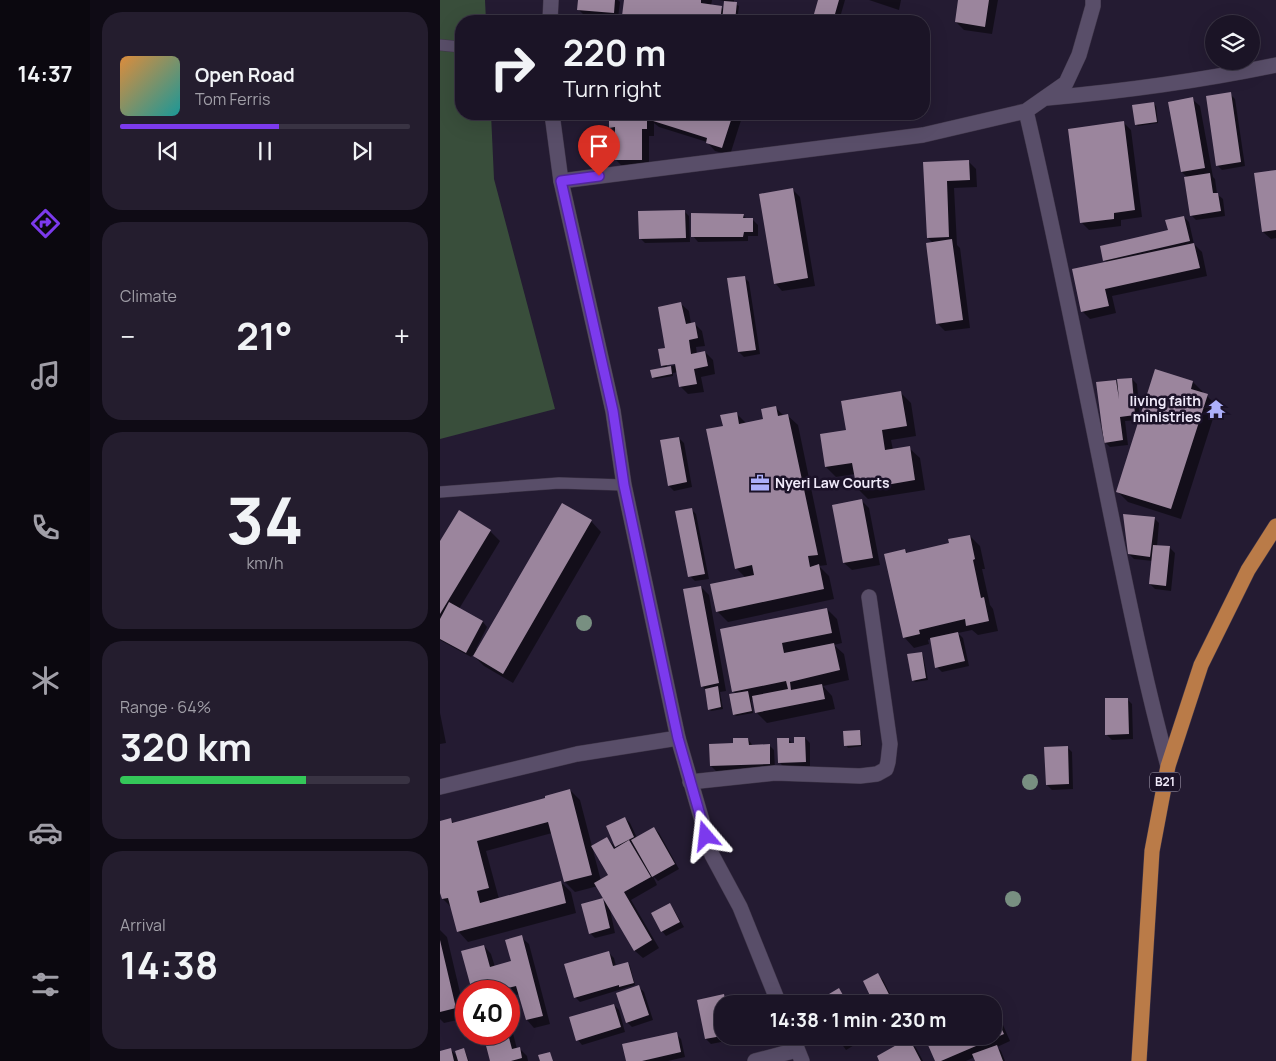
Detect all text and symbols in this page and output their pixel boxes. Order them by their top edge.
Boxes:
map controls [1205,15,1260,70]
button: layers [1205,15,1260,70]
text: 220 m [563,29,666,77]
icon: right [480,35,545,100]
text: 14:37 [17,59,73,89]
text: Open Road [195,62,295,88]
text: Turn right [563,74,661,104]
text: Tom Ferris [195,88,270,110]
pin [578,125,620,176]
icon: arrive [585,132,613,160]
icon: previous [154,137,182,165]
icon: pause [251,137,279,165]
icon: next [348,137,376,165]
icon: directions [28,206,63,241]
text: Climate [120,285,177,307]
text: 21° [236,309,293,361]
text: − [120,317,135,355]
text: + [394,317,410,355]
icon: music [28,358,63,393]
place label: living faith ministries [1129,391,1201,426]
temple icon: living faith ministries [1205,398,1227,420]
office icon: Nyeri Law Courts [749,472,771,494]
place label: Nyeri Law Courts [775,473,890,492]
text: 34 [226,475,304,564]
icon: phone [28,510,63,545]
text: km/h [246,552,284,574]
icon: climate [28,663,63,698]
text: Range · 64% [120,696,211,718]
text: 320 km [120,720,252,772]
road number: B21 [1150,772,1180,792]
position arrow [679,809,731,861]
icon: car [28,815,63,850]
text: Arrival [120,914,166,936]
text: 14:38 [120,938,218,990]
icon: filters [28,967,63,1002]
speed limit sign: 40 [455,980,520,1045]
text: 14:38 · 1 min · 230 m [770,1007,946,1033]

